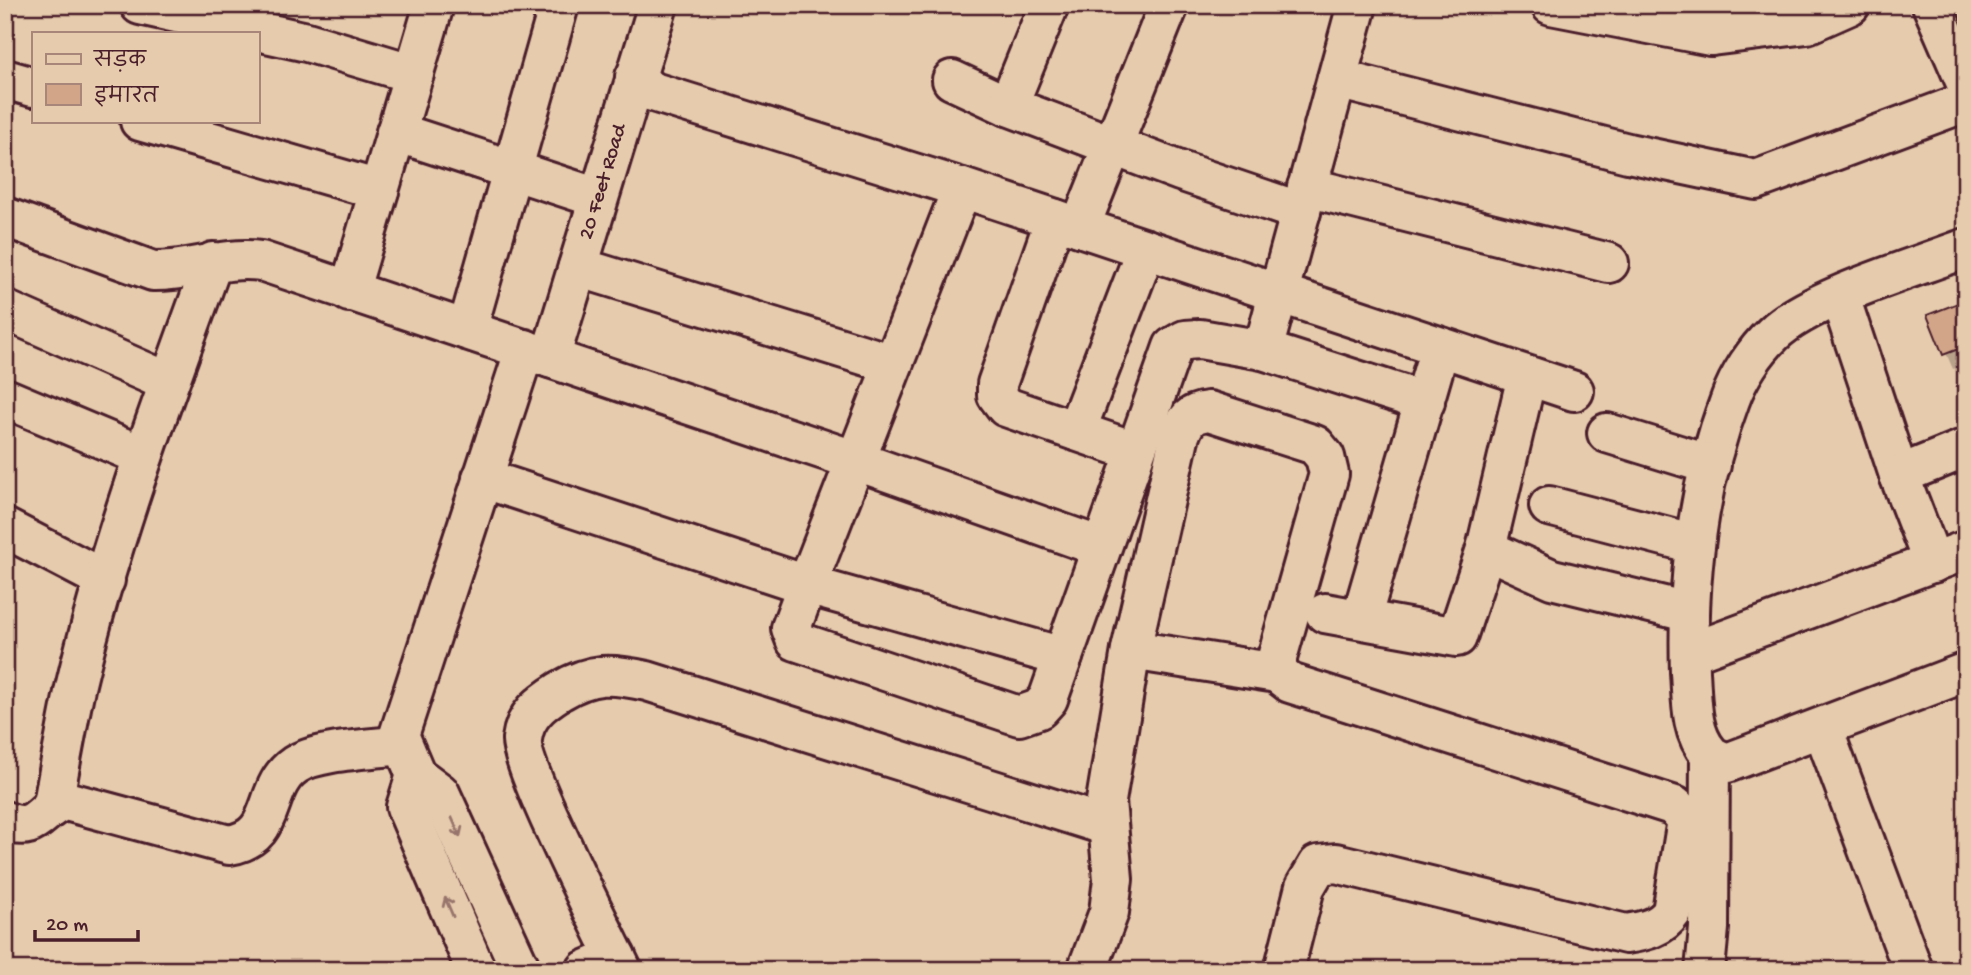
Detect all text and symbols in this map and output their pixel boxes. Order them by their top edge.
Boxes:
legend [32,32,259,122]
text: सड़क [93,50,147,75]
text: इमारत [94,85,160,111]
street label: 20 Feet Road [574,120,634,243]
one-way arrow [450,816,463,837]
one-way arrow [442,897,455,918]
scale bar [35,898,138,942]
text: 20 m [46,914,88,939]

